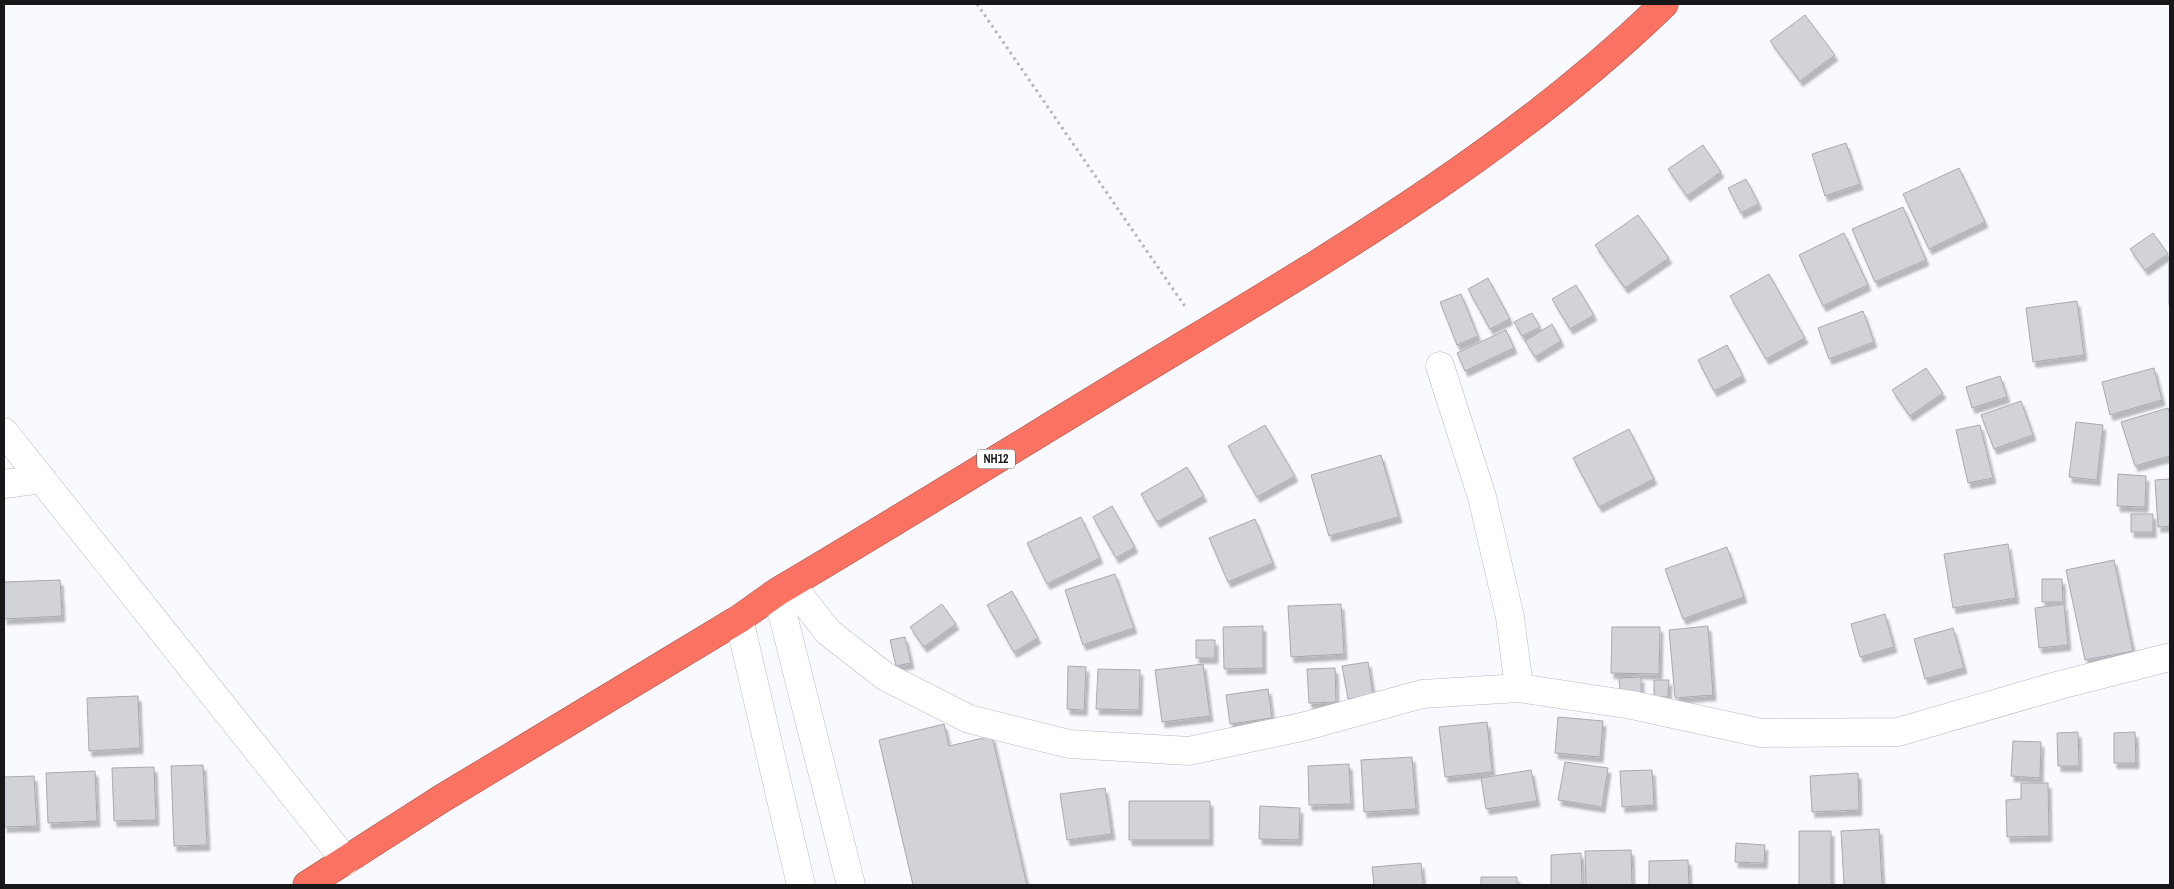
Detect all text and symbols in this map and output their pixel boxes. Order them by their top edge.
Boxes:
road number: NH12 [977,449,1015,468]

